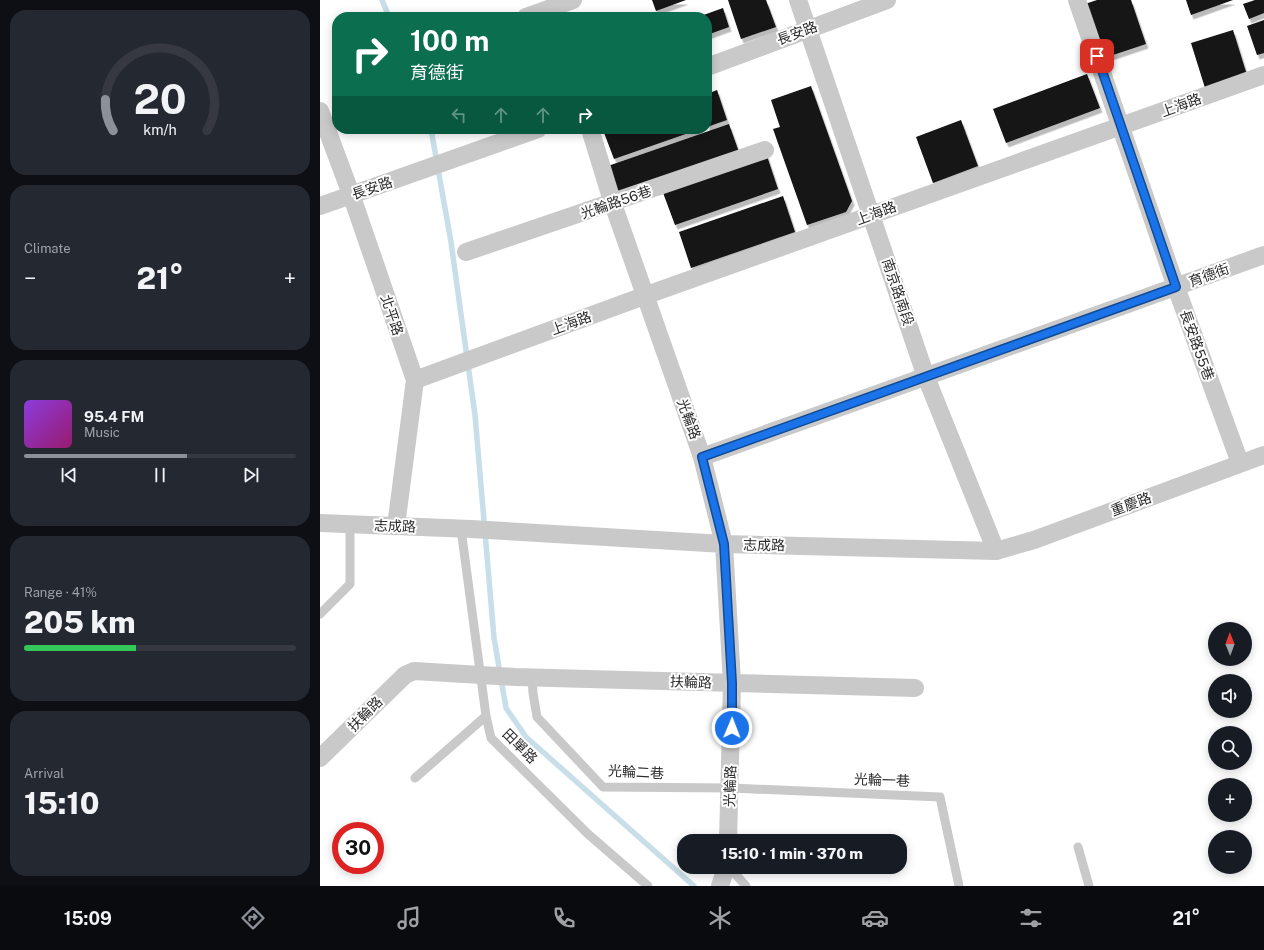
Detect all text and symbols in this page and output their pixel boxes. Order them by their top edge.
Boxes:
street label: 長安路 [775,18,819,48]
text: 100 m [410,24,489,57]
icon: right [344,28,396,80]
pin [1080,39,1114,73]
icon: arrive [1086,45,1108,67]
text: 育德街 [410,62,464,83]
text: 20 [133,73,187,122]
street label: 上海路 [1159,90,1203,120]
icon: left [448,104,470,126]
icon: ahead [490,104,512,126]
icon: ahead [532,104,554,126]
icon: right [574,104,596,126]
text: km/h [143,120,177,137]
street label: 長安路 [350,174,394,202]
street label: 光輪路56巷 [579,182,653,222]
street label: 上海路 [854,198,898,228]
text: Climate [24,241,71,256]
street label: 南京路南段 [879,256,917,328]
text: 21° [136,260,184,296]
street label: 育德街 [1187,260,1231,290]
text: − [24,265,36,291]
text: + [284,265,296,291]
street label: 北平路 [378,293,406,337]
street label: 上海路 [549,308,593,338]
street label: 長安路55巷 [1177,308,1217,382]
street label: 光輪路 [674,397,704,441]
text: 95.4 FM [84,408,144,425]
text: Music [84,425,120,440]
icon: previous [58,464,80,486]
icon: pause [149,464,171,486]
icon: next [240,464,262,486]
street label: 重慶路 [1109,489,1153,519]
street label: 志成路 [374,517,416,535]
street label: 志成路 [743,537,785,553]
text: Range · 41% [24,585,97,600]
text: 205 km [24,604,136,640]
north arrow [1208,622,1252,666]
map controls [1208,622,1252,874]
street label: 扶輪路 [670,673,712,691]
button: sound [1208,674,1252,718]
street label: 扶輪路 [344,693,386,735]
position arrow [711,707,753,749]
street label: 田單路 [499,725,541,767]
button: search [1208,726,1252,770]
street label: 光輪二巷 [608,763,664,781]
street label: 光輪路 [721,765,739,807]
text: Arrival [24,766,64,781]
street label: 光輪一巷 [854,771,910,789]
button: + [1208,778,1252,822]
text: 15:10 [24,785,99,821]
speed limit sign: 30 [332,822,384,874]
button: − [1208,830,1252,874]
text: 15:10 · 1 min · 370 m [721,845,863,862]
icon: directions [239,904,267,932]
icon: music [395,904,423,932]
icon: phone [550,904,578,932]
icon: climate [706,904,734,932]
icon: car [861,904,889,932]
icon: filters [1017,904,1045,932]
text: 15:09 [64,908,112,929]
text: 21° [1172,908,1200,929]

